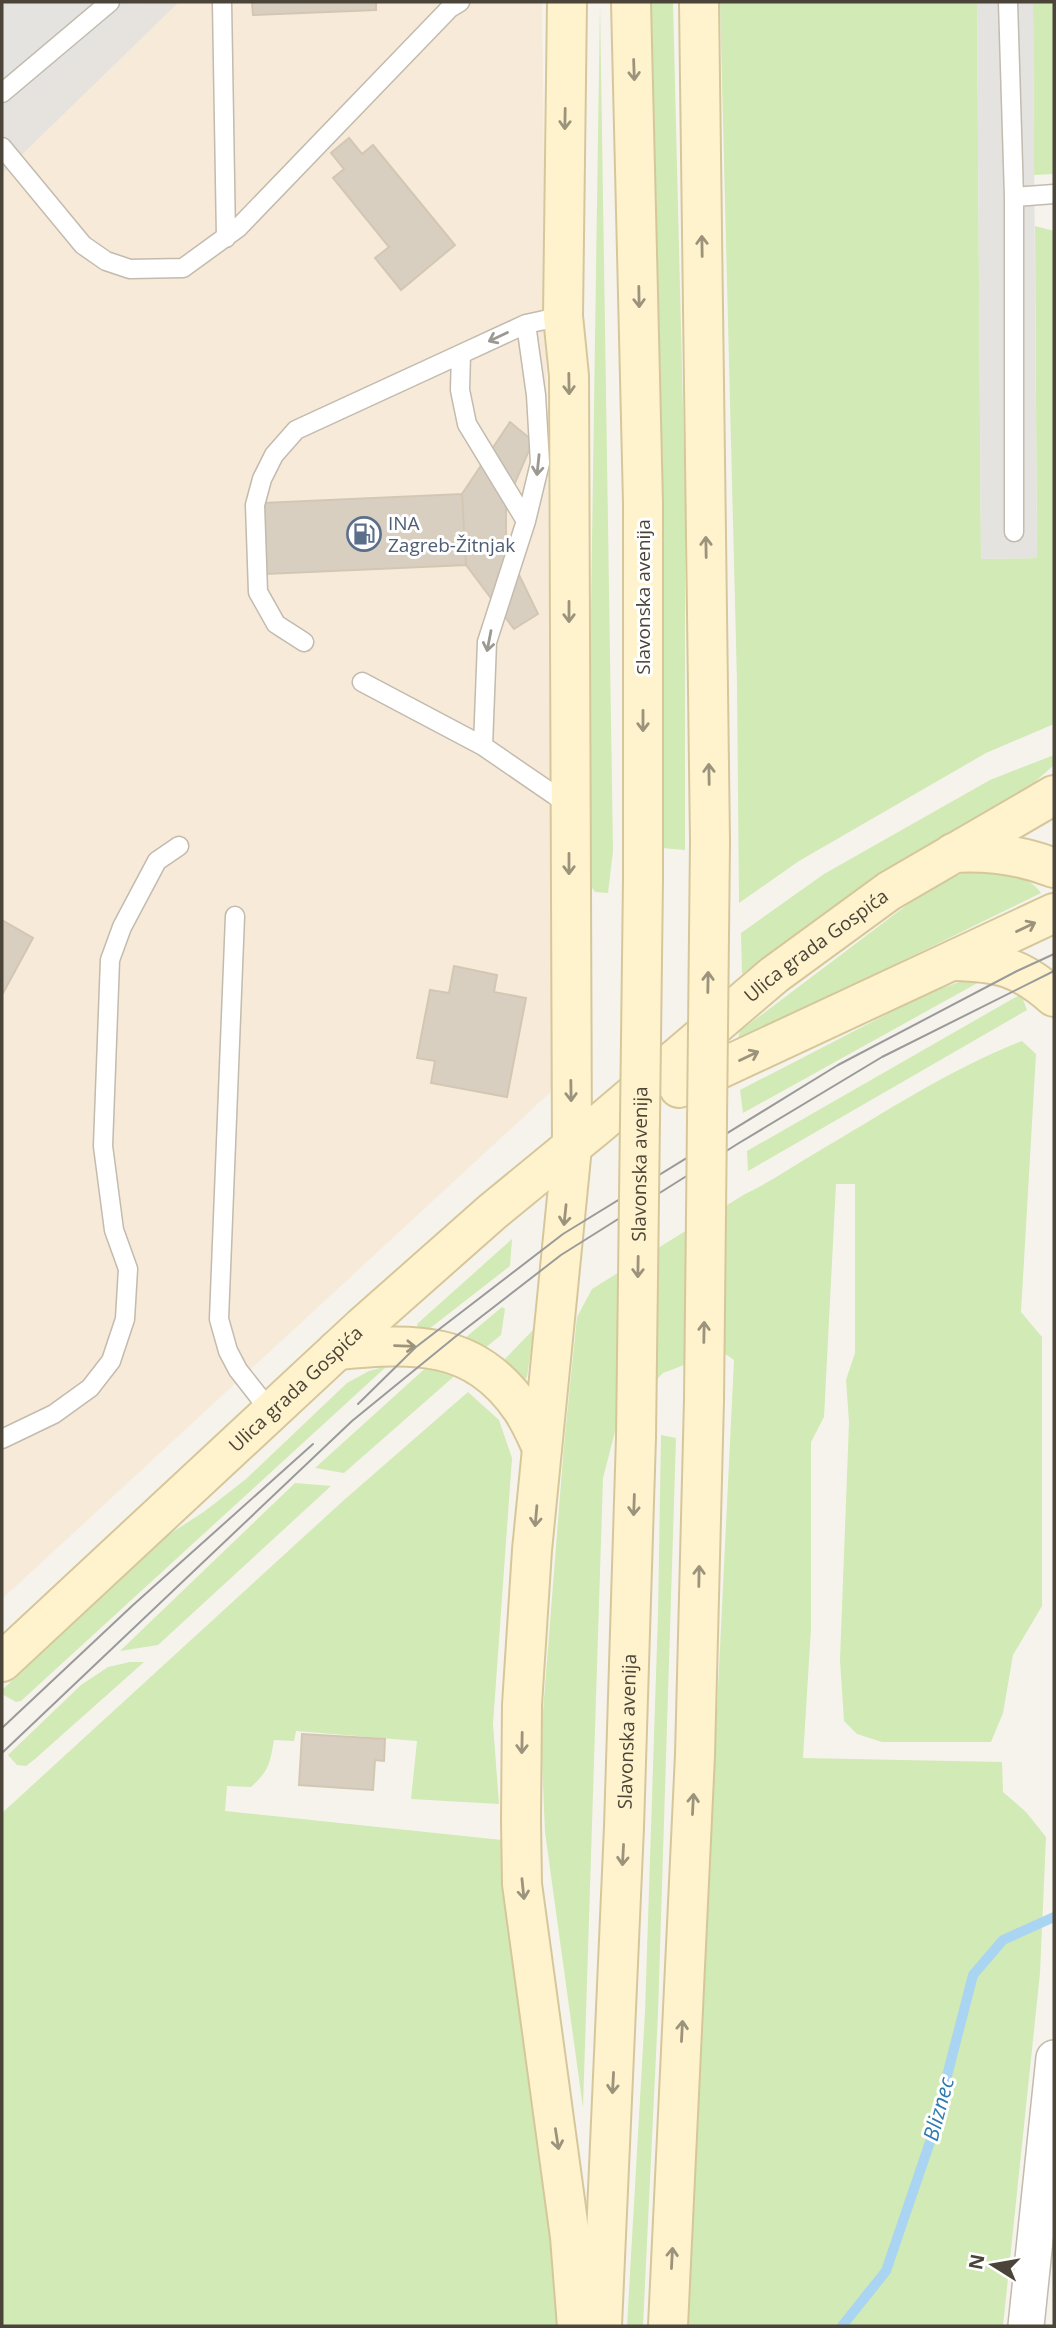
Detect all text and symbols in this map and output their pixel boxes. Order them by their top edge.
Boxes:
one-way arrow [627,58,640,81]
one-way arrow [559,107,572,130]
one-way arrow [695,234,709,257]
one-way arrow [632,286,646,309]
one-way arrow [488,331,509,345]
one-way arrow [562,372,575,395]
one-way arrow [531,453,544,476]
place label: INA Zagreb-Žitnjak [388,510,515,558]
fuel station icon: INA Zagreb-Žitnjak [345,515,383,553]
street label: Slavonska avenija [630,519,656,675]
one-way arrow [699,535,713,558]
one-way arrow [562,600,576,623]
one-way arrow [482,629,495,652]
one-way arrow [636,709,650,732]
one-way arrow [702,763,716,786]
one-way arrow [562,852,576,875]
street label: Ulica grada Gospića [738,883,893,1008]
one-way arrow [1015,919,1036,933]
one-way arrow [701,971,715,994]
one-way arrow [738,1049,759,1062]
one-way arrow [564,1079,578,1102]
street label: Slavonska avenija [625,1086,653,1242]
one-way arrow [558,1203,571,1226]
one-way arrow [631,1255,645,1278]
street label: Ulica grada Gospića [223,1320,368,1458]
one-way arrow [698,1321,711,1344]
one-way arrow [394,1340,417,1353]
one-way arrow [627,1494,641,1517]
one-way arrow [529,1504,542,1527]
one-way arrow [693,1565,706,1588]
street label: Slavonska avenija [612,1653,642,1810]
one-way arrow [515,1731,528,1754]
one-way arrow [686,1792,699,1815]
one-way arrow [617,1843,630,1866]
one-way arrow [517,1877,530,1900]
one-way arrow [676,2020,689,2043]
one-way arrow [606,2071,619,2093]
water label: Bliznec [916,2074,960,2144]
one-way arrow [551,2127,564,2150]
north arrow [958,2230,1028,2300]
one-way arrow [665,2247,678,2270]
text: N [962,2252,991,2272]

